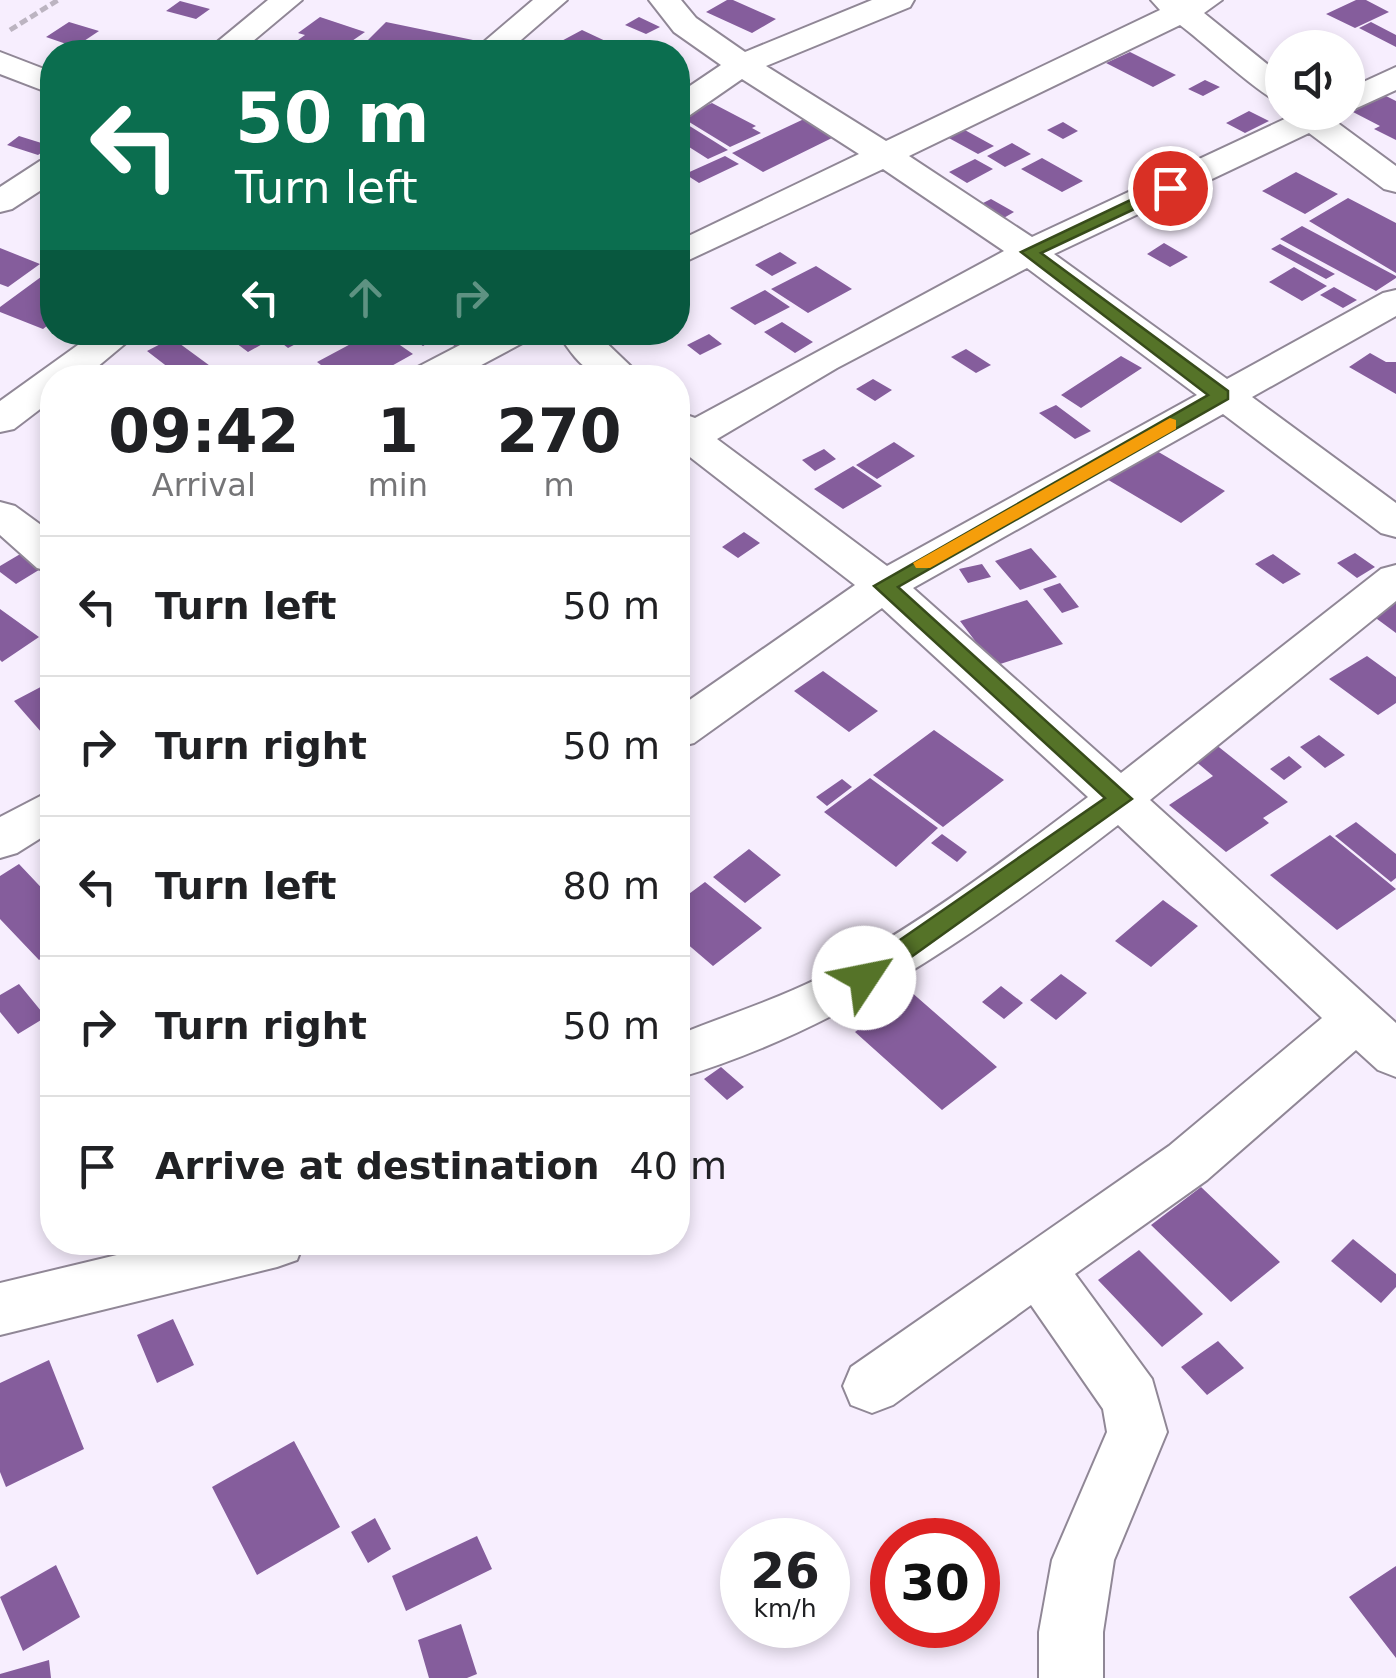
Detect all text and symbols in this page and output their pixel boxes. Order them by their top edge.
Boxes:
map controls [1265,30,1365,130]
button: sound [1265,30,1365,130]
text: 50 m [235,77,430,159]
icon: left [70,80,200,210]
pin [1128,146,1213,231]
text: Turn left [235,161,418,214]
icon: arrive [1143,161,1198,216]
icon: left [233,270,288,325]
icon: ahead [338,270,393,325]
icon: right [443,270,498,325]
text: 09:42 [108,396,299,466]
text: 1 [377,396,419,466]
text: 270 [496,396,622,466]
text: Arrival [152,466,256,504]
text: min [368,466,428,504]
text: m [543,466,575,504]
icon: left [70,579,125,634]
text: Turn left [155,584,336,628]
text: 50 m [563,584,660,628]
icon: right [70,719,125,774]
text: Turn right [155,724,367,768]
text: 50 m [563,724,660,768]
icon: left [70,859,125,914]
text: Turn left [155,864,336,908]
text: 80 m [563,864,660,908]
position arrow [812,926,916,1030]
icon: right [70,999,125,1054]
text: Turn right [155,1004,367,1048]
text: 50 m [563,1004,660,1048]
icon: arrive [70,1139,125,1194]
text: Arrive at destination [155,1144,600,1188]
text: 40 m [630,1144,727,1188]
speed limit sign: 30 [870,1518,1000,1648]
text: 26 [750,1542,820,1600]
text: km/h [753,1594,817,1623]

